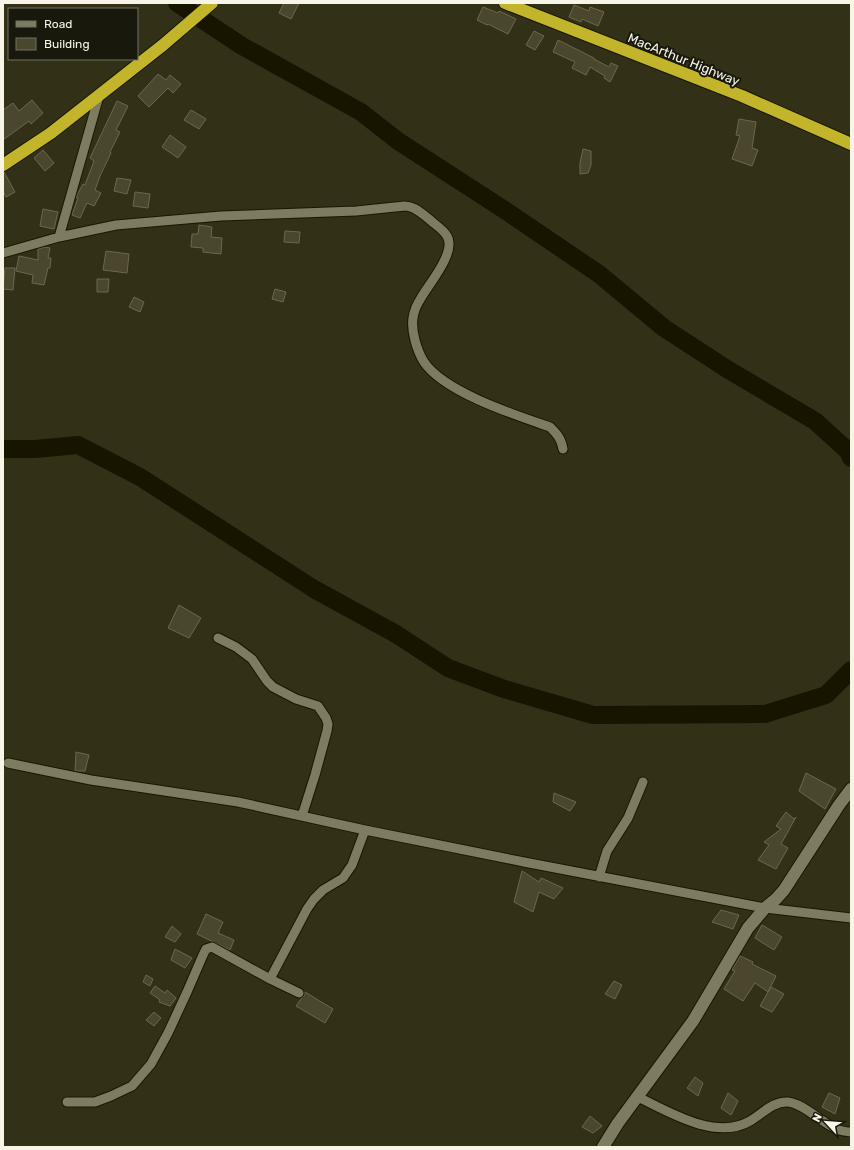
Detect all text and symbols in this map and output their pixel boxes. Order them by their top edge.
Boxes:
legend [8,8,138,60]
text: Road [44,17,72,31]
street label: MacArthur Highway [625,30,742,90]
text: Building [44,37,90,51]
north arrow [806,1102,846,1142]
text: N [810,1111,825,1124]

